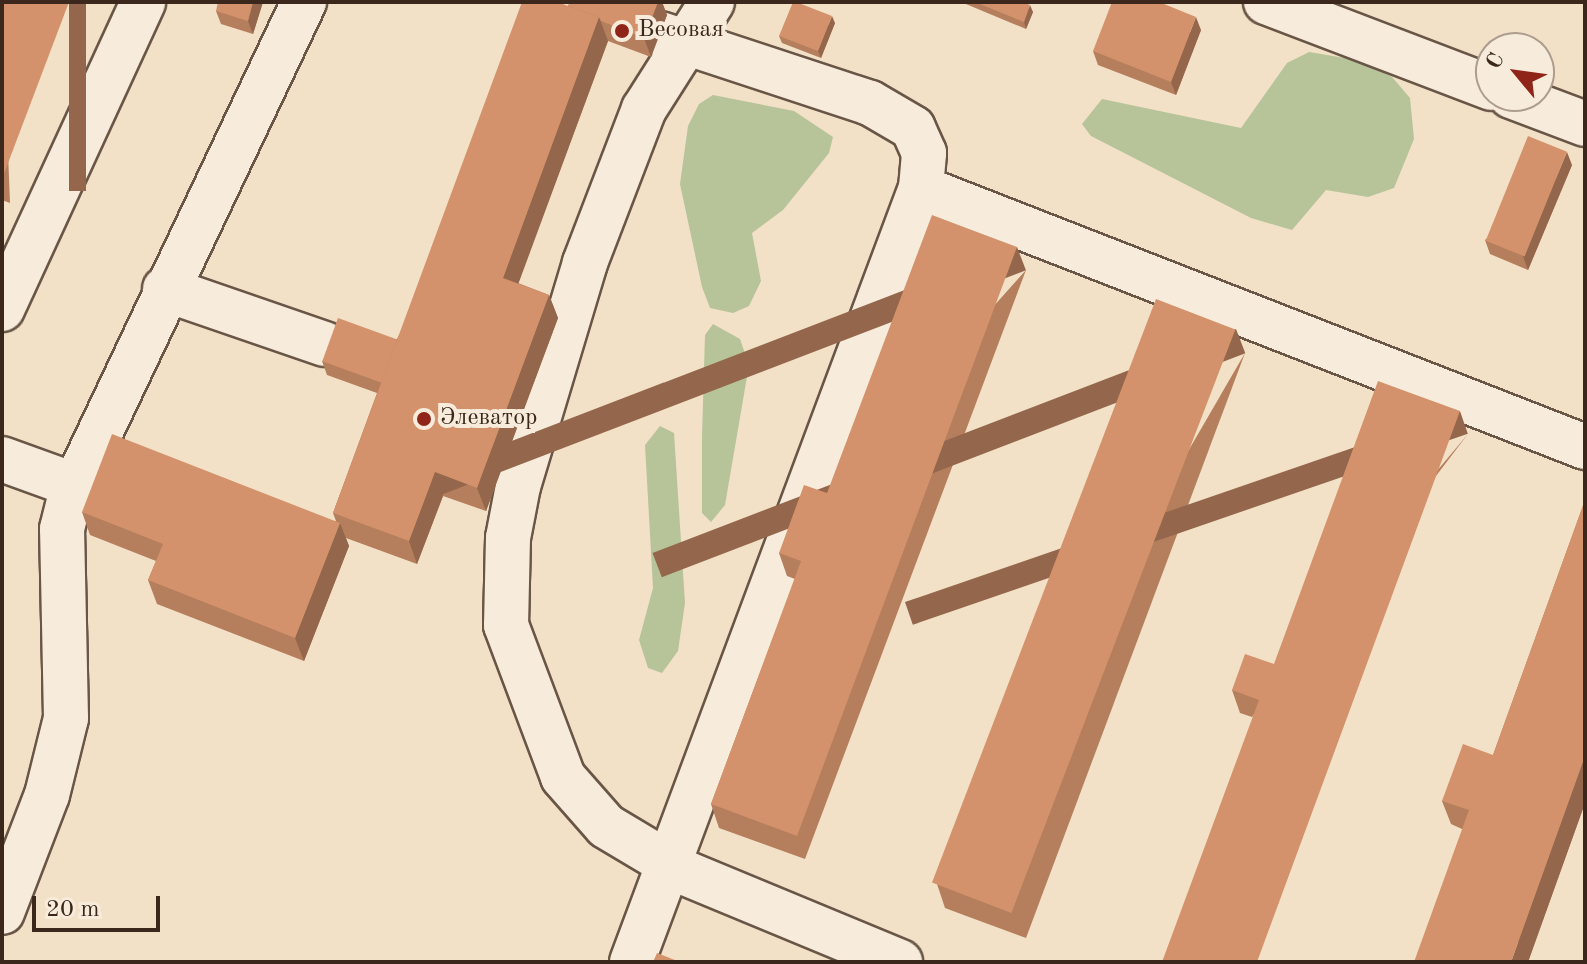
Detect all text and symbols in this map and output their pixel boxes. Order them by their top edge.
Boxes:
place label: Весовая [638,17,724,45]
marker: Весовая [613,22,631,40]
north arrow [1475,32,1555,112]
text: С [1483,50,1509,73]
place label: Элеватор [440,405,538,433]
marker: Элеватор [415,410,433,428]
scale bar [36,880,164,930]
text: 20 m [46,898,100,922]

